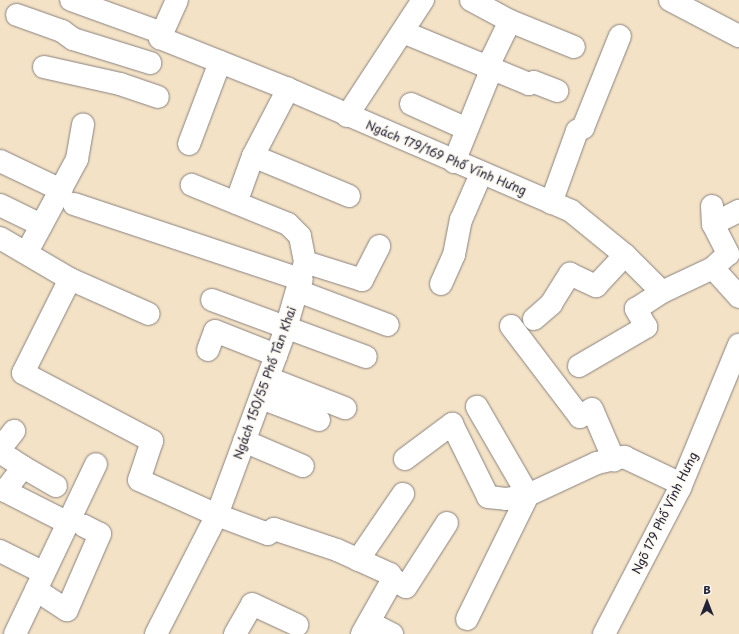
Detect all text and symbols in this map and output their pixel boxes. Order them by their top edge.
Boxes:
street label: Ngách 179/169 Phố Vĩnh Hưng [363,117,529,199]
street label: Ngách 150/55 Phố Tân Khai [231,305,299,461]
street label: Ngõ 179 Phố Vĩnh Hưng [629,449,701,577]
text: B [703,581,711,598]
north arrow [687,582,727,622]

